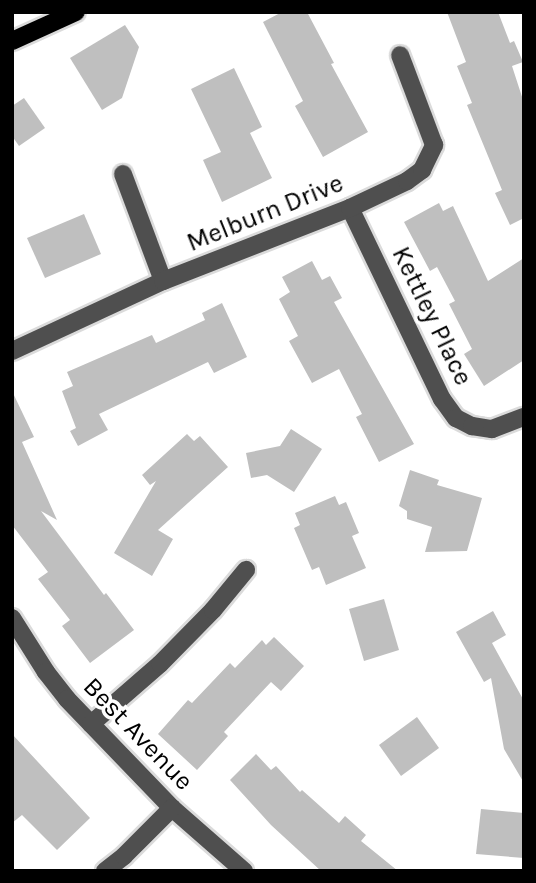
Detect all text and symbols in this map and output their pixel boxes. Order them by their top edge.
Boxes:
street label: Melburn Drive [182,167,348,259]
street label: Kettley Place [385,242,479,390]
street label: Best Avenue [77,671,199,797]

